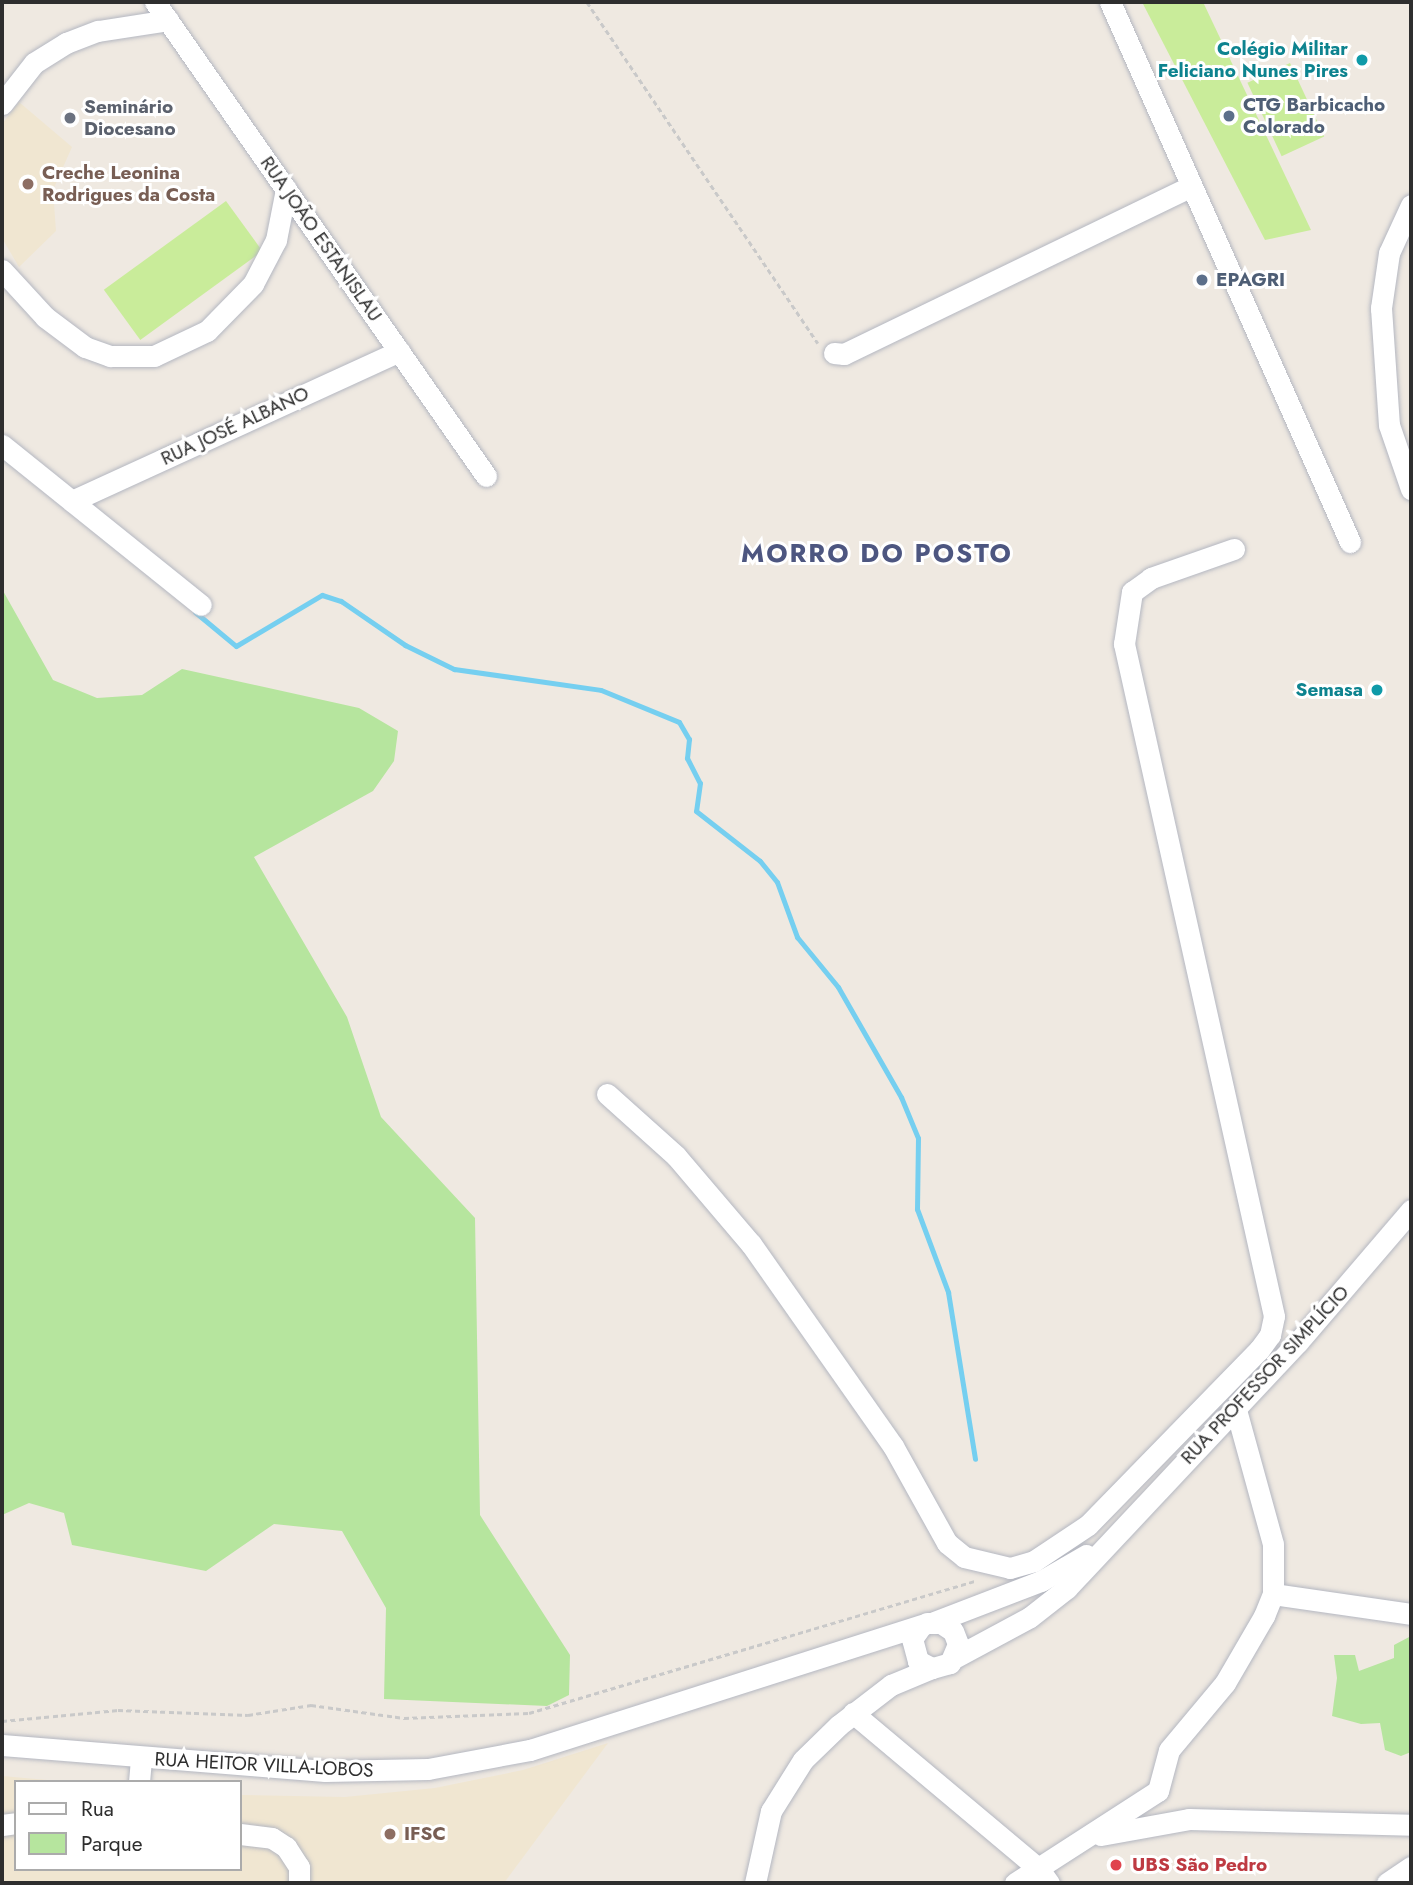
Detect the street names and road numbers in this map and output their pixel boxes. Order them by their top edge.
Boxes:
street label: RUA JOÃO ESTANISLAU [255,152,387,326]
street label: RUA JOSÉ ALBANO [157,382,313,470]
street label: RUA PROFESSOR SIMPLÍCIO [1176,1281,1354,1469]
street label: RUA HEITOR VILLA-LOBOS [154,1748,374,1782]

